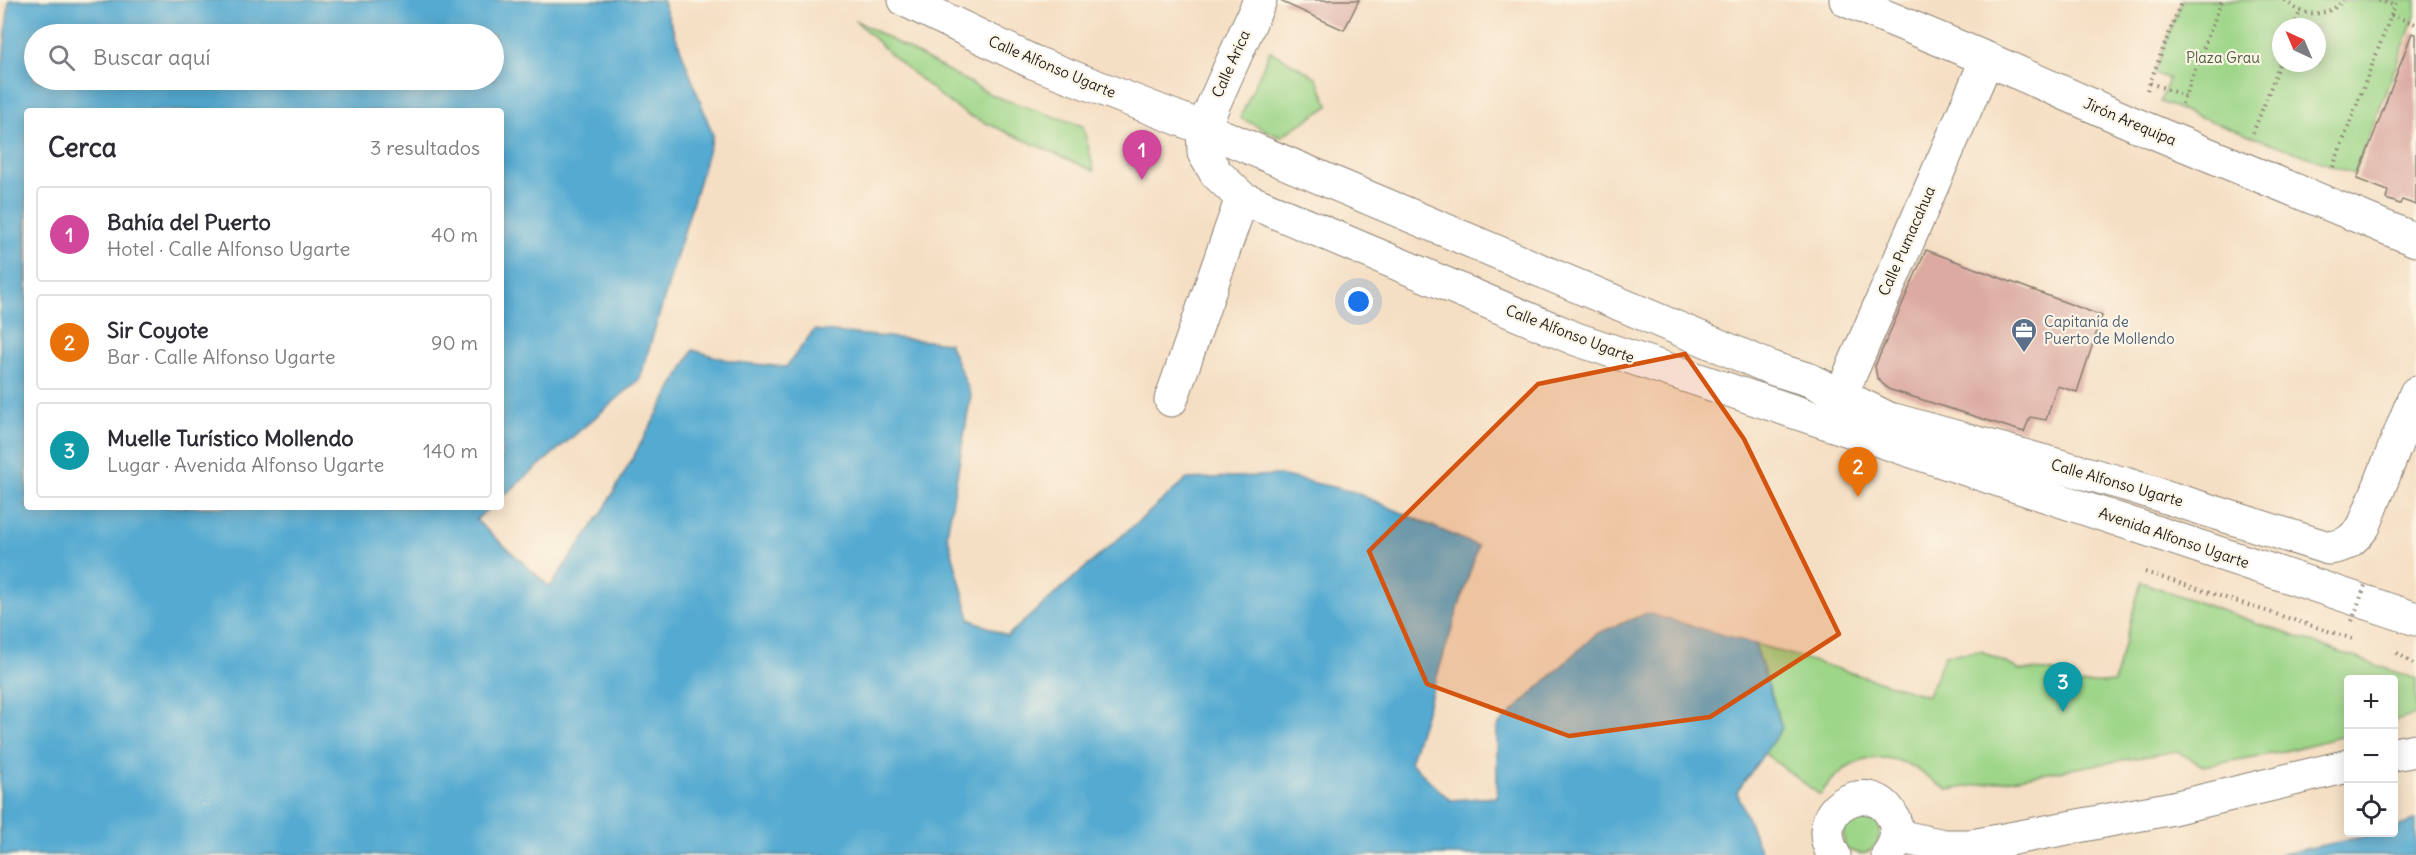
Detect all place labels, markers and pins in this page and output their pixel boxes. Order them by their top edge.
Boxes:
pin: 1 [1122,130,1162,180]
place label: Capitanía de Puerto de Mollendo [2044,312,2175,348]
office icon: Capitanía de Puerto de Mollendo [2009,316,2039,354]
pin: 2 [1838,448,1878,497]
pin: 3 [2044,662,2082,712]

